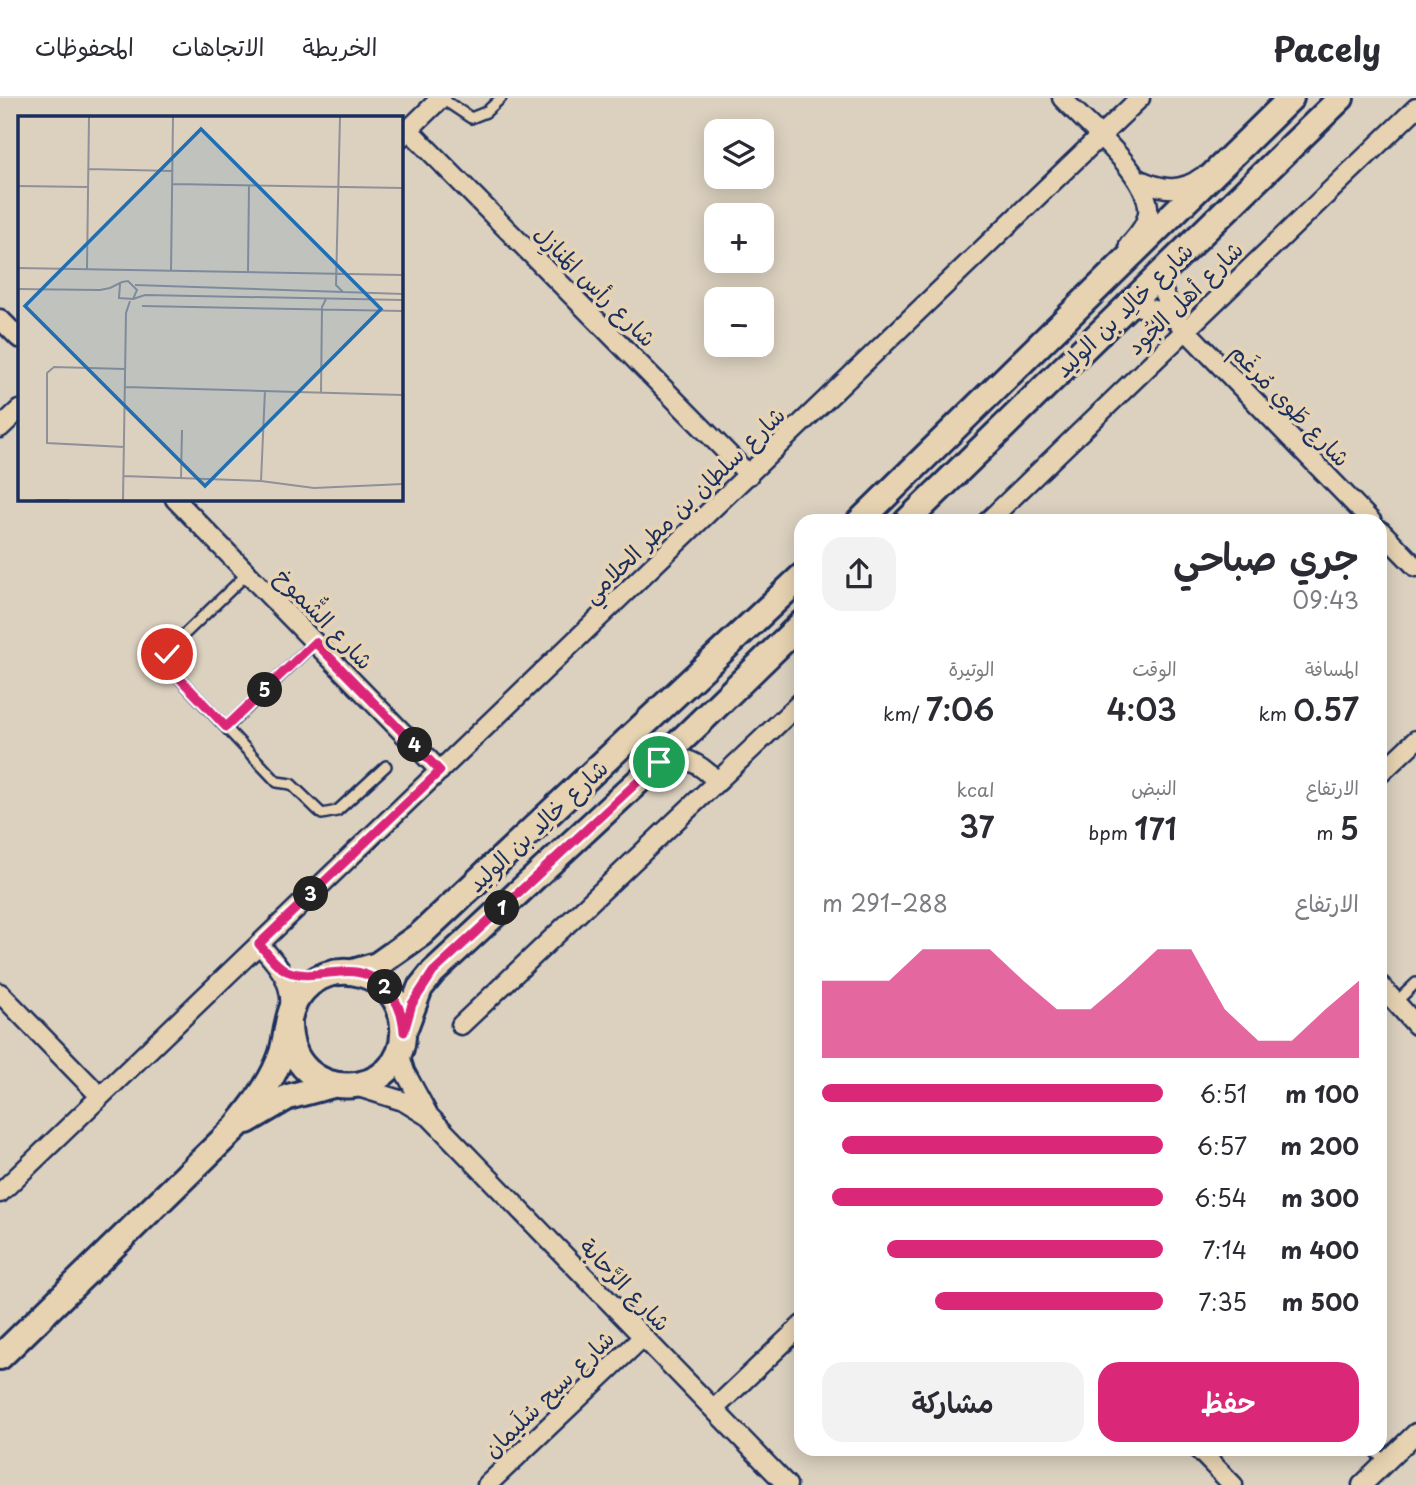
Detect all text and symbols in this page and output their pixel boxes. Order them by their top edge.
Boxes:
text: Pacely [1273,23,1381,73]
text: المحفوظات [35,28,134,64]
text: الاتجاهات [172,28,265,64]
text: الخريطة [303,28,377,64]
inset map [18,116,402,500]
map controls [704,119,774,357]
button: layers [704,119,774,189]
button: + [704,203,774,273]
street label: شارع رأس المَنازِل [526,216,665,355]
street label: شارع أهل الجُود [1118,232,1250,362]
street label: شارع خالِد بن الوليد [1046,233,1200,385]
button: − [704,287,774,357]
street label: شارع طَوي مُرغَم [1221,334,1359,475]
street label: شارع سلطان بن مطر الحلامي [574,397,796,614]
text: جري صباحي [1173,527,1359,584]
button: share [822,537,896,611]
street label: شارع الشُّموخ [267,559,383,677]
text: 09:43 [1292,582,1359,617]
pin [137,624,197,684]
icon: check [148,635,186,673]
text: الوتيرة [948,654,994,682]
text: الوقت [1132,654,1177,682]
text: المسافة [1305,654,1359,682]
pin: 5 [247,672,282,708]
text: 5 [258,675,271,703]
text: 7:06 [926,686,994,731]
text: 4:03 [1106,686,1177,731]
text: 0.57 [1293,686,1359,731]
text: /km [883,699,926,727]
text: km [1259,699,1293,727]
pin: 4 [398,728,432,762]
text: 4 [408,730,421,758]
pin [629,732,689,792]
icon: arrive [640,743,678,781]
street label: شارع خالِد بن الوليد [459,750,615,900]
text: النبض [1131,773,1177,801]
text: الارتفاع [1306,773,1359,801]
text: kcal [956,775,994,803]
text: 37 [959,803,994,848]
text: 171 [1134,805,1177,850]
text: 5 [1340,805,1359,850]
text: bpm [1088,818,1134,846]
text: m [1316,818,1340,846]
pin: 3 [294,876,328,912]
text: 3 [304,879,317,907]
text: 288–291 m [822,885,948,920]
text: الارتفاع [1295,885,1359,920]
pin: 1 [484,890,520,926]
text: 1 [497,893,506,921]
pin: 2 [368,970,402,1004]
text: 2 [378,972,391,1000]
text: 6:51 [1200,1076,1247,1111]
text: 100 m [1285,1076,1359,1111]
text: 6:57 [1197,1128,1247,1163]
text: 200 m [1280,1128,1359,1163]
text: 6:54 [1194,1180,1247,1215]
text: 300 m [1281,1180,1359,1215]
street label: شارع الرَّحابة [572,1229,680,1339]
text: 7:14 [1202,1232,1247,1267]
text: 400 m [1281,1232,1359,1267]
text: 7:35 [1198,1284,1247,1319]
text: 500 m [1282,1284,1359,1319]
street label: شارع سيح سُلَيمان [474,1321,622,1465]
button: مشاركة [822,1362,1084,1442]
button: حفظ [1098,1362,1359,1442]

